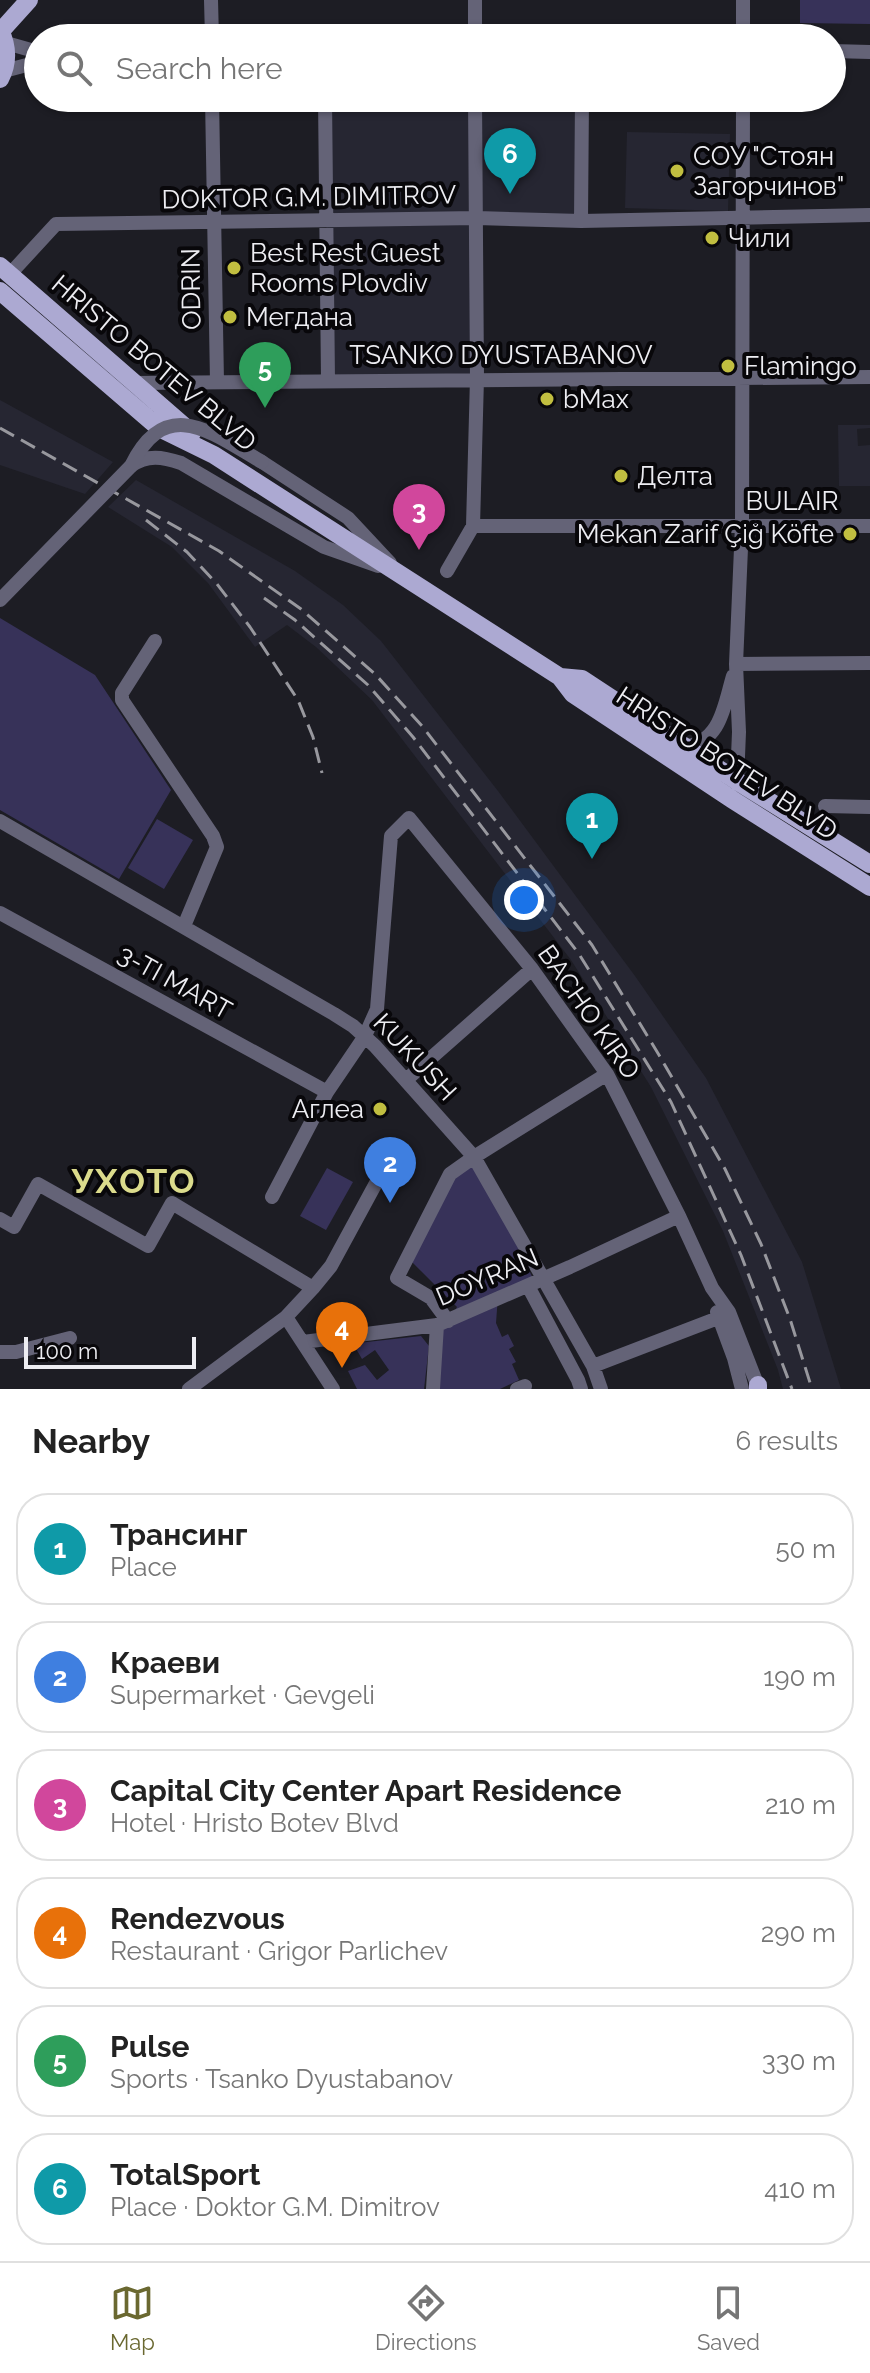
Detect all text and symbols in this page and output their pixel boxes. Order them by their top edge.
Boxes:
search box [24,24,846,112]
icon: search [52,46,96,90]
text: Search here [116,51,283,86]
pin: 6 [484,128,536,194]
place label: СОУ "Стоян Загорчинов" [693,141,844,201]
marker: СОУ "Стоян Загорчинов" [668,162,686,180]
street label: DOKTOR G.M. DIMITROV [161,179,457,215]
place label: Чили [728,223,790,253]
marker: Чили [703,229,721,247]
place label: Best Rest Guest Rooms Plovdiv [250,238,441,298]
street label: ODRIN [175,248,207,330]
marker: Best Rest Guest Rooms Plovdiv [225,259,243,277]
street label: HRISTO BOTEV BLVD [46,269,262,457]
place label: Мегдана [246,302,353,332]
marker: Мегдана [221,308,239,326]
street label: TSANKO DYUSTABANOV [349,340,653,370]
pin: 5 [239,342,291,408]
place label: Flamingo [744,351,857,381]
marker: Flamingo [719,357,737,375]
place label: bMax [563,384,629,414]
marker: bMax [538,390,556,408]
place label: Делта [637,461,713,491]
marker: Делта [612,467,630,485]
pin: 3 [393,484,445,550]
street label: BULAIR [745,486,839,516]
place label: Mekan Zarif Çiğ Köfte [577,519,834,549]
marker: Mekan Zarif Çiğ Köfte [841,525,859,543]
street label: HRISTO BOTEV BLVD [611,680,843,846]
pin: 1 [566,793,618,859]
your location [504,880,544,920]
street label: 3-TI MART [113,939,237,1026]
street label: BACHO KIRO [532,939,646,1085]
street label: KUKUSH [367,1007,463,1107]
place label: Аглеа [292,1094,364,1124]
marker: Аглеа [371,1100,389,1118]
pin: 2 [364,1137,416,1203]
district label: УХОТО [70,1161,197,1201]
street label: DOYRAN [431,1242,543,1312]
pin: 4 [316,1302,368,1368]
scale bar [24,1333,196,1369]
text: 100 m [36,1338,98,1364]
text: Nearby [32,1421,150,1461]
text: 6 results [735,1426,838,1456]
text: Трансинг [110,1517,248,1552]
text: 1 [54,1534,66,1564]
text: 50 m [775,1534,836,1564]
text: Place [110,1552,177,1582]
text: Краеви [110,1645,220,1680]
text: 2 [53,1662,67,1692]
text: 190 m [763,1662,836,1692]
text: Supermarket · Gevgeli [110,1680,375,1710]
text: Capital City Center Apart Residence [110,1773,622,1808]
text: 3 [53,1790,67,1820]
text: 210 m [765,1790,836,1820]
text: Hotel · Hristo Botev Blvd [110,1808,399,1838]
text: Rendezvous [110,1901,285,1936]
text: 4 [53,1918,67,1948]
text: 290 m [761,1918,836,1948]
text: Restaurant · Grigor Parlichev [110,1936,448,1966]
text: Pulse [110,2029,190,2064]
text: 5 [53,2046,67,2076]
text: 330 m [762,2046,836,2076]
text: Sports · Tsanko Dyustabanov [110,2064,453,2094]
text: TotalSport [110,2157,260,2192]
text: 6 [52,2174,68,2204]
text: 410 m [764,2174,836,2204]
text: Place · Doktor G.M. Dimitrov [110,2192,440,2222]
tab: Map [110,2281,155,2355]
tab: Directions [375,2281,477,2355]
tab: Saved [697,2281,760,2355]

